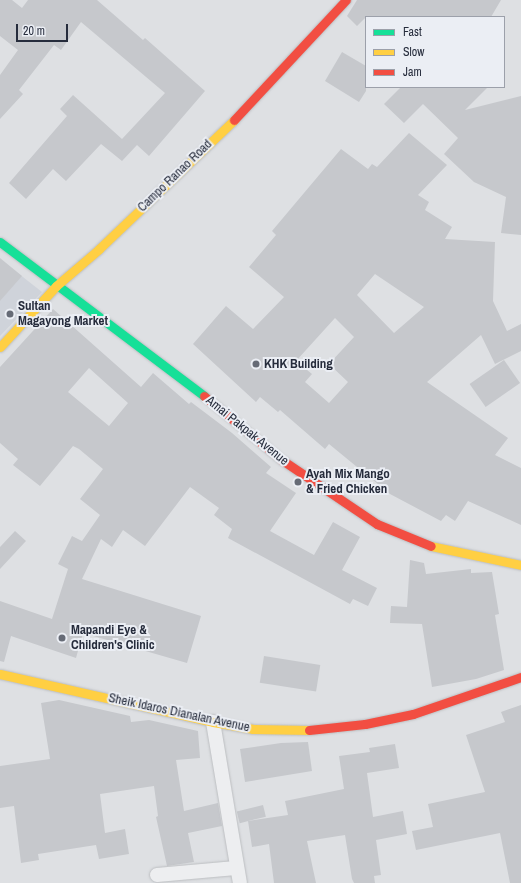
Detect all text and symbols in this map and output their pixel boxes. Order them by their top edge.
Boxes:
scale bar [18,16,70,42]
legend [365,16,505,88]
text: 20 m [23,23,45,39]
text: Fast [403,24,422,40]
text: Slow [403,44,424,60]
text: Jam [403,64,422,80]
street label: Campo Ranao Road [135,137,215,215]
place label: Sultan Magayong Market [18,299,108,330]
marker: Sultan Magayong Market [5,309,15,319]
place label: KHK Building [264,356,333,372]
marker: KHK Building [251,359,261,369]
street label: Amai Pakpak Avenue [202,393,292,469]
place label: Ayah Mix Mango & Fried Chicken [306,467,390,498]
marker: Ayah Mix Mango & Fried Chicken [293,477,303,487]
place label: Mapandi Eye & Children's Clinic [71,623,155,654]
marker: Mapandi Eye & Children's Clinic [56,632,68,644]
street label: Sheik Idaros Dianalan Avenue [107,690,251,736]

